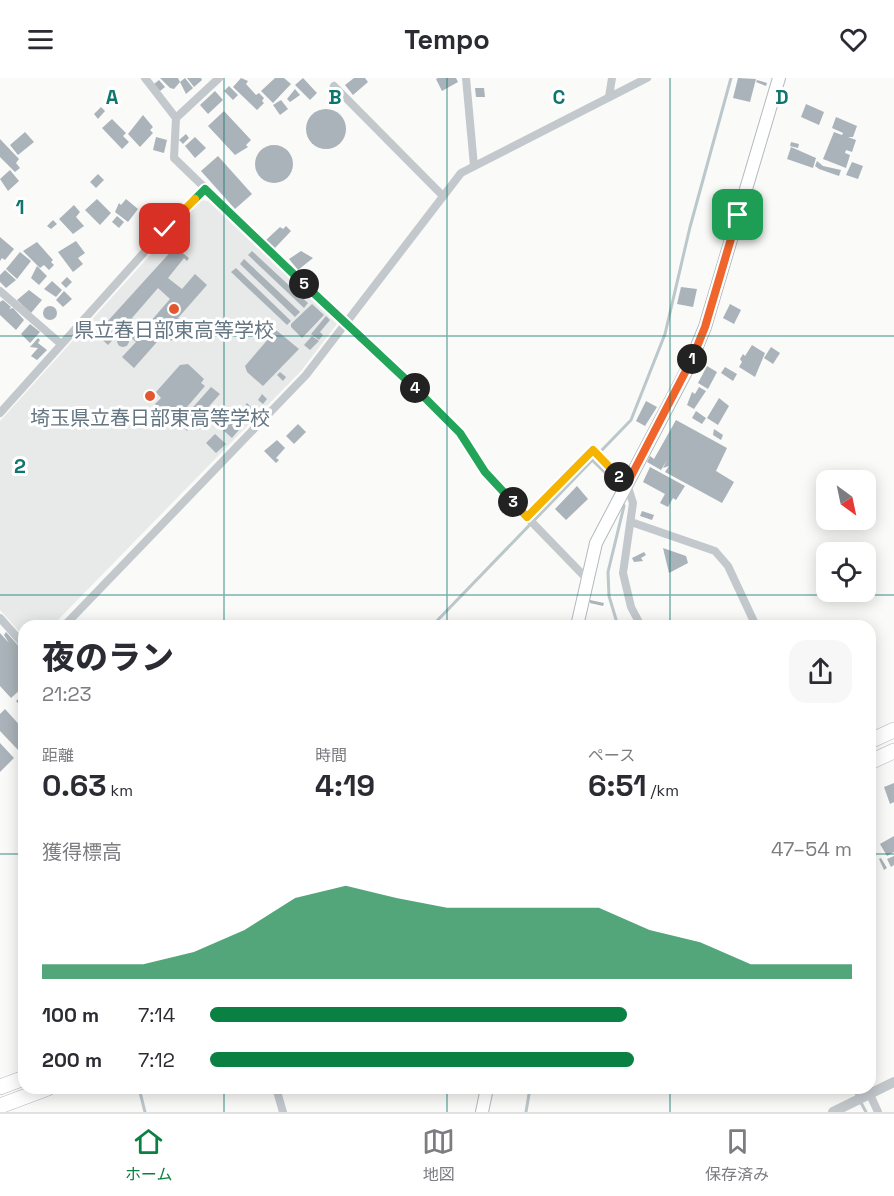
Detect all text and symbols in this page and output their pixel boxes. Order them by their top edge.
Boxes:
text: Tempo [404,22,490,57]
icon: menu [24,23,57,56]
icon: heart [837,23,870,56]
text: A [106,84,119,110]
text: B [328,84,342,110]
text: C [553,84,566,110]
text: D [775,84,789,110]
pin [712,189,763,240]
text: 1 [15,194,25,220]
icon: arrive [721,198,754,231]
pin [139,203,190,254]
icon: check [148,212,181,245]
pin: 5 [289,269,319,299]
text: 5 [299,273,309,294]
marker: 県立春日部東高等学校 [167,302,181,316]
place label: 県立春日部東高等学校 [74,317,274,343]
pin: 1 [677,344,707,374]
text: 1 [688,348,696,369]
pin: 4 [400,373,430,403]
text: 4 [410,377,420,398]
marker: 埼玉県立春日部東高等学校 [143,389,157,403]
place label: 埼玉県立春日部東高等学校 [30,405,270,431]
text: 2 [14,453,26,479]
pin: 2 [604,462,634,492]
text: 2 [614,466,624,487]
north arrow [816,470,876,530]
map controls [816,470,876,602]
pin: 3 [498,487,528,517]
text: 3 [508,491,518,512]
button: locate [816,542,876,602]
text: 夜のラン [42,637,174,679]
button: share [789,640,852,703]
text: 21:23 [42,681,92,707]
text: 距離 [42,745,74,766]
text: 時間 [315,745,347,766]
text: ペース [588,745,635,766]
text: 0.63 [42,766,107,805]
text: 4:19 [315,766,375,805]
text: 6:51 [588,766,647,805]
text: km [107,780,133,801]
text: /km [647,780,679,801]
text: 47–54 m [771,836,852,862]
text: 獲得標高 [42,839,122,865]
text: 100 m [42,1002,99,1028]
text: 7:14 [138,1002,175,1028]
text: 200 m [42,1047,102,1073]
text: 7:12 [138,1047,175,1073]
tab: ホーム [125,1125,172,1185]
tab: 地図 [422,1125,455,1185]
tab: 保存済み [705,1125,769,1185]

